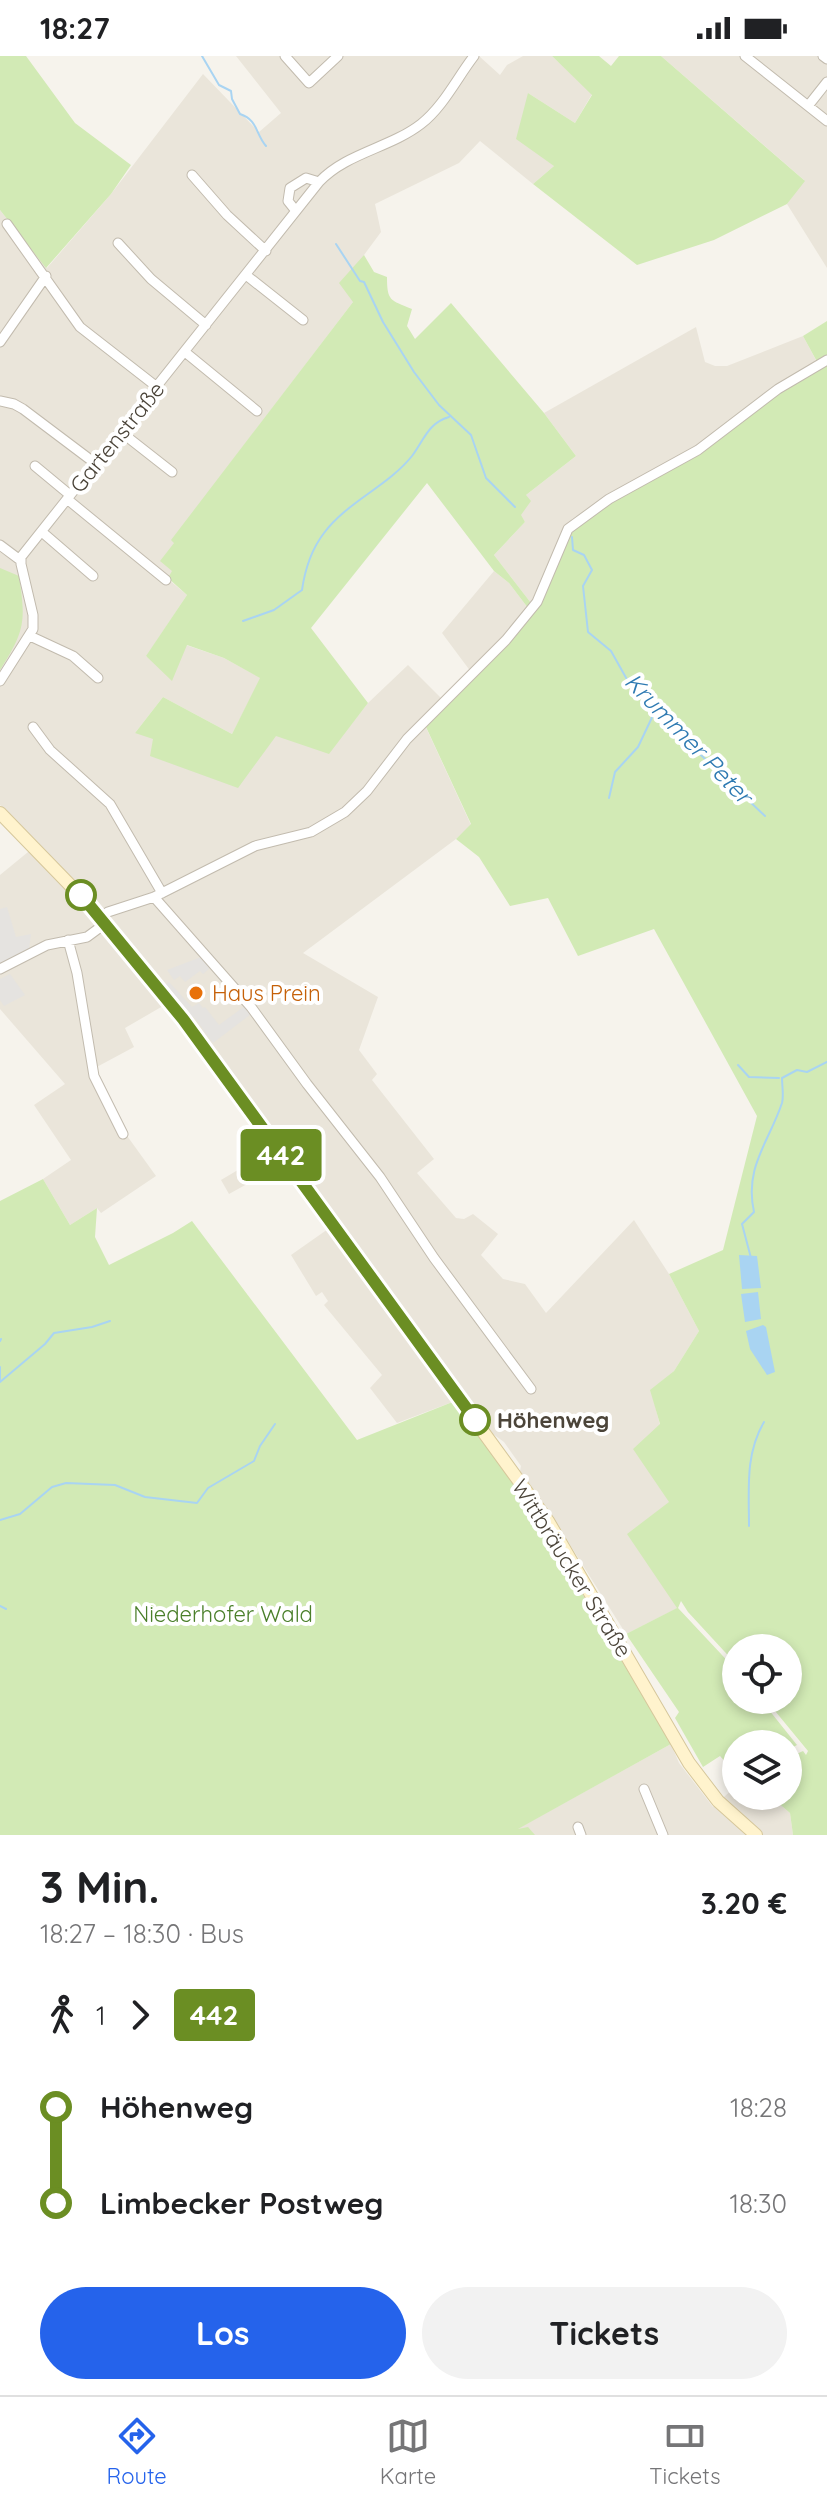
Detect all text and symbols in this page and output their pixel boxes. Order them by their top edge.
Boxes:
text: 18:27 [40,9,110,47]
street label: Gartenstraße [64,376,170,498]
water label: Krummer Peter [619,666,761,812]
unlabelled marker [66,880,96,910]
place label: Haus Prein [212,979,321,1007]
marker: Haus Prein [187,984,205,1002]
line badge: 442 [235,1129,327,1181]
text: 442 [257,1137,305,1172]
marker: Höhenweg [460,1405,490,1435]
place label: Höhenweg [497,1406,609,1434]
street label: Wittbräucker Straße [506,1474,638,1662]
park label: Niederhofer Wald [133,1600,313,1628]
map controls [722,1634,802,1810]
button: locate [722,1634,802,1714]
button: layers [722,1730,802,1810]
text: 3 Min. [40,1859,160,1914]
text: 3.20 € [701,1884,787,1922]
text: 18:27 – 18:30 · Bus [40,1917,244,1950]
icon: walk [40,1993,84,2037]
icon: forward [118,1993,162,2037]
text: 442 [190,1997,239,2032]
text: 1 [96,1999,106,2032]
text: Höhenweg [100,2088,253,2126]
text: 18:28 [730,2091,787,2124]
text: Limbecker Postweg [100,2184,383,2222]
text: 18:30 [729,2187,787,2220]
button: Los [40,2287,406,2379]
button: Tickets [422,2287,787,2379]
tab: Route [107,2414,167,2490]
tab: Karte [380,2414,436,2490]
tab: Tickets [649,2414,720,2490]

